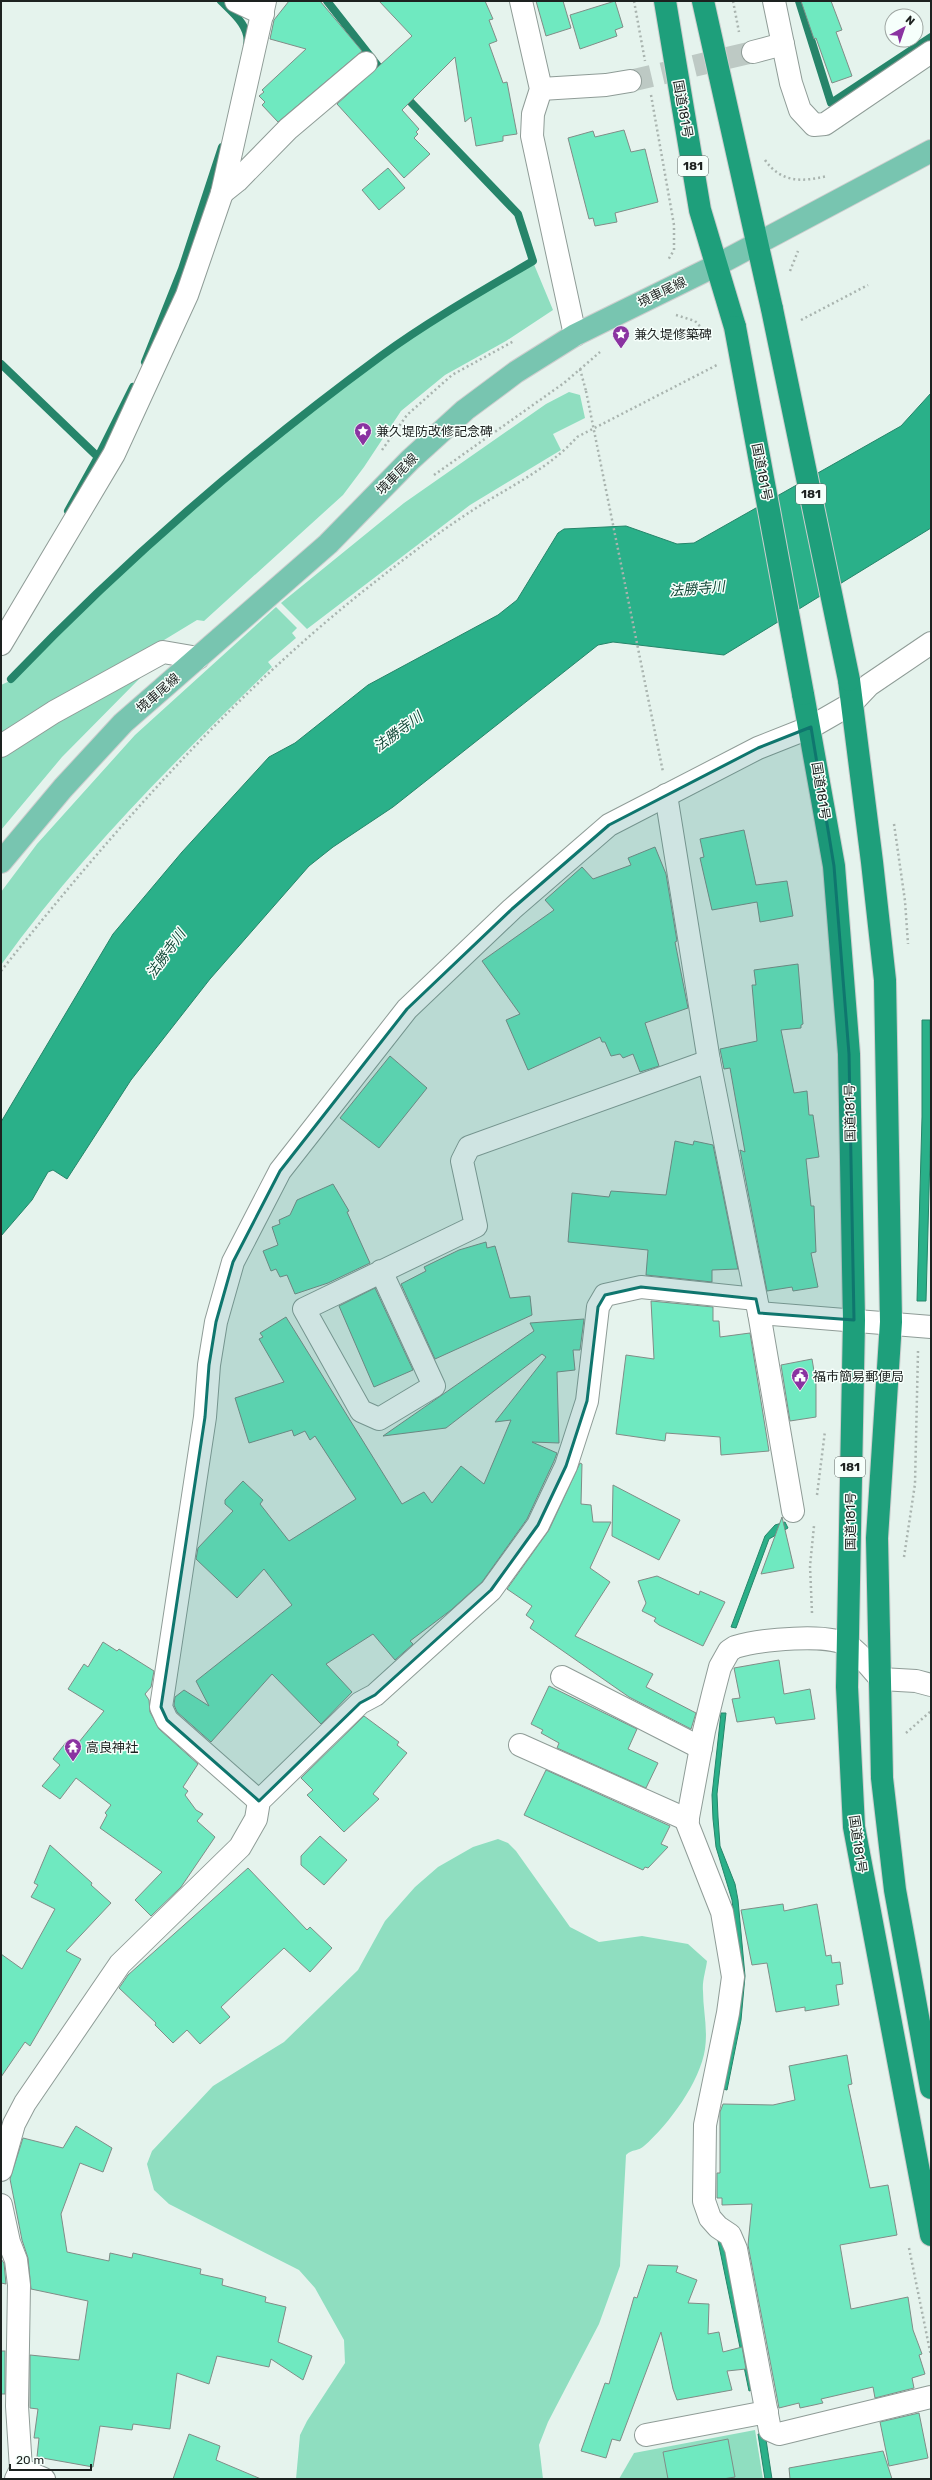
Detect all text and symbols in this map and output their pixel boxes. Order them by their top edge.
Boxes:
north arrow [884,8,924,48]
text: N [903,13,917,28]
street label: 国道181号 [671,79,695,139]
road number: 181 [678,156,708,176]
street label: 境車尾線 [635,274,689,310]
place icon: 兼久堤修築碑 [611,324,631,349]
place label: 兼久堤修築碑 [634,327,712,342]
place icon: 兼久堤防改修記念碑 [353,421,373,446]
place label: 兼久堤防改修記念碑 [376,424,493,439]
street label: 国道181号 [749,442,775,502]
street label: 境車尾線 [373,450,421,498]
road number: 181 [796,484,826,504]
water label: 法勝寺川 [668,578,728,600]
street label: 境車尾線 [133,670,183,716]
water label: 法勝寺川 [371,707,427,756]
street label: 国道181号 [809,761,833,821]
water label: 法勝寺川 [143,925,191,982]
street label: 国道181号 [842,1084,858,1142]
public building icon: 福市簡易郵便局 [790,1366,810,1391]
place label: 福市簡易郵便局 [813,1369,904,1384]
road number: 181 [835,1457,865,1477]
street label: 国道181号 [843,1492,858,1550]
temple icon: 高良神社 [63,1737,83,1762]
place label: 高良神社 [86,1740,138,1755]
street label: 国道181号 [847,1814,869,1874]
scale bar [10,2446,91,2472]
text: 20 m [16,2453,44,2467]

